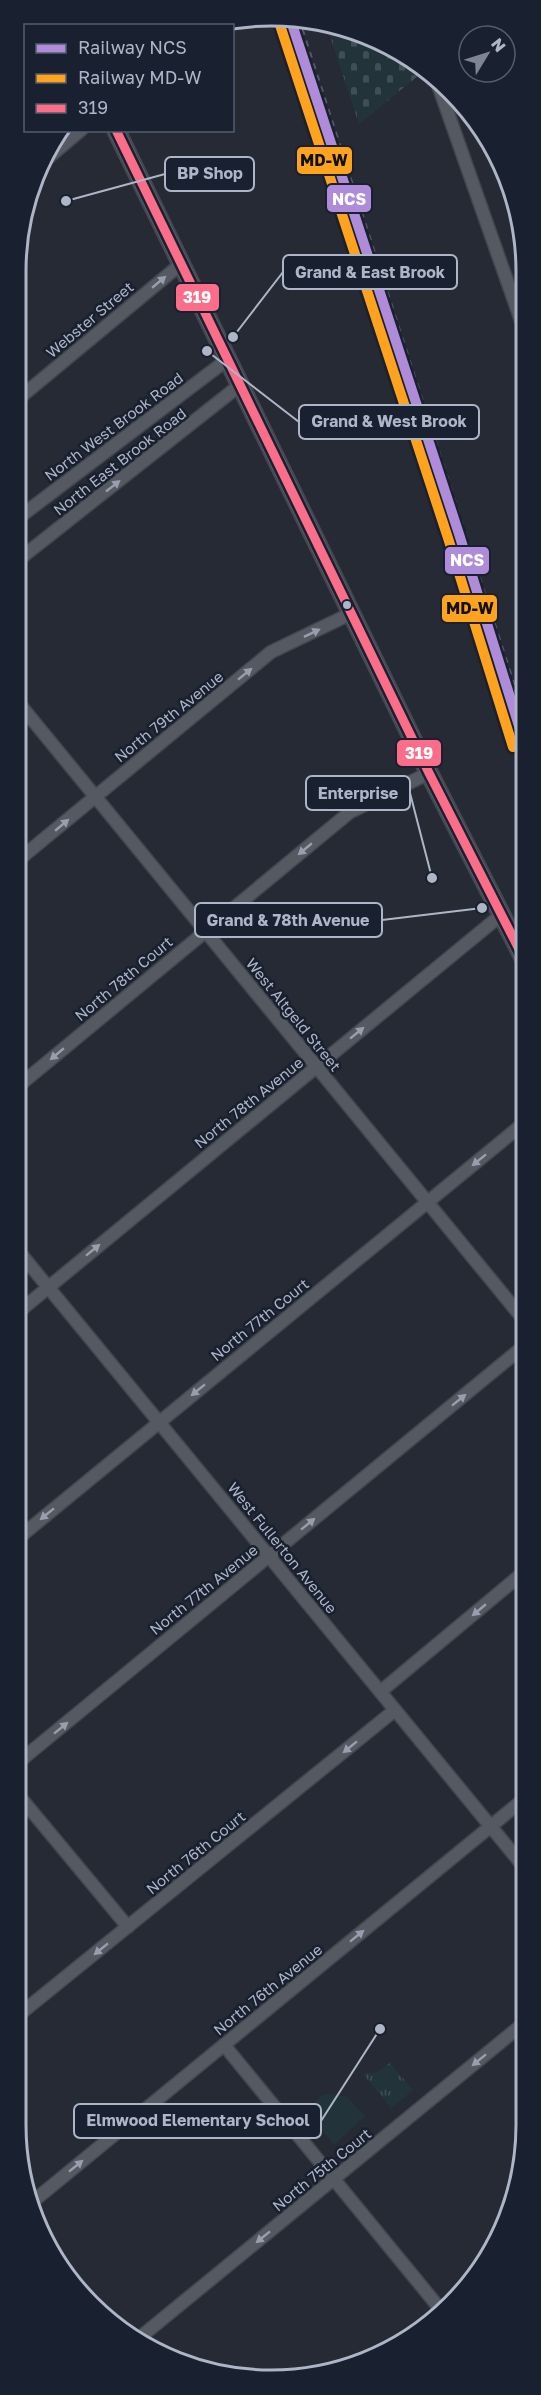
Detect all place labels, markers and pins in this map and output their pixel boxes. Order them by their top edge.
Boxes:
callout: BP Shop [165,157,254,191]
callout: Grand & East Brook [283,255,457,289]
callout: Grand & West Brook [299,405,479,439]
unlabelled marker [341,599,353,611]
callout: Enterprise [306,776,410,810]
callout: Grand & 78th Avenue [195,903,382,937]
callout: Elmwood Elementary School [74,2104,321,2138]

